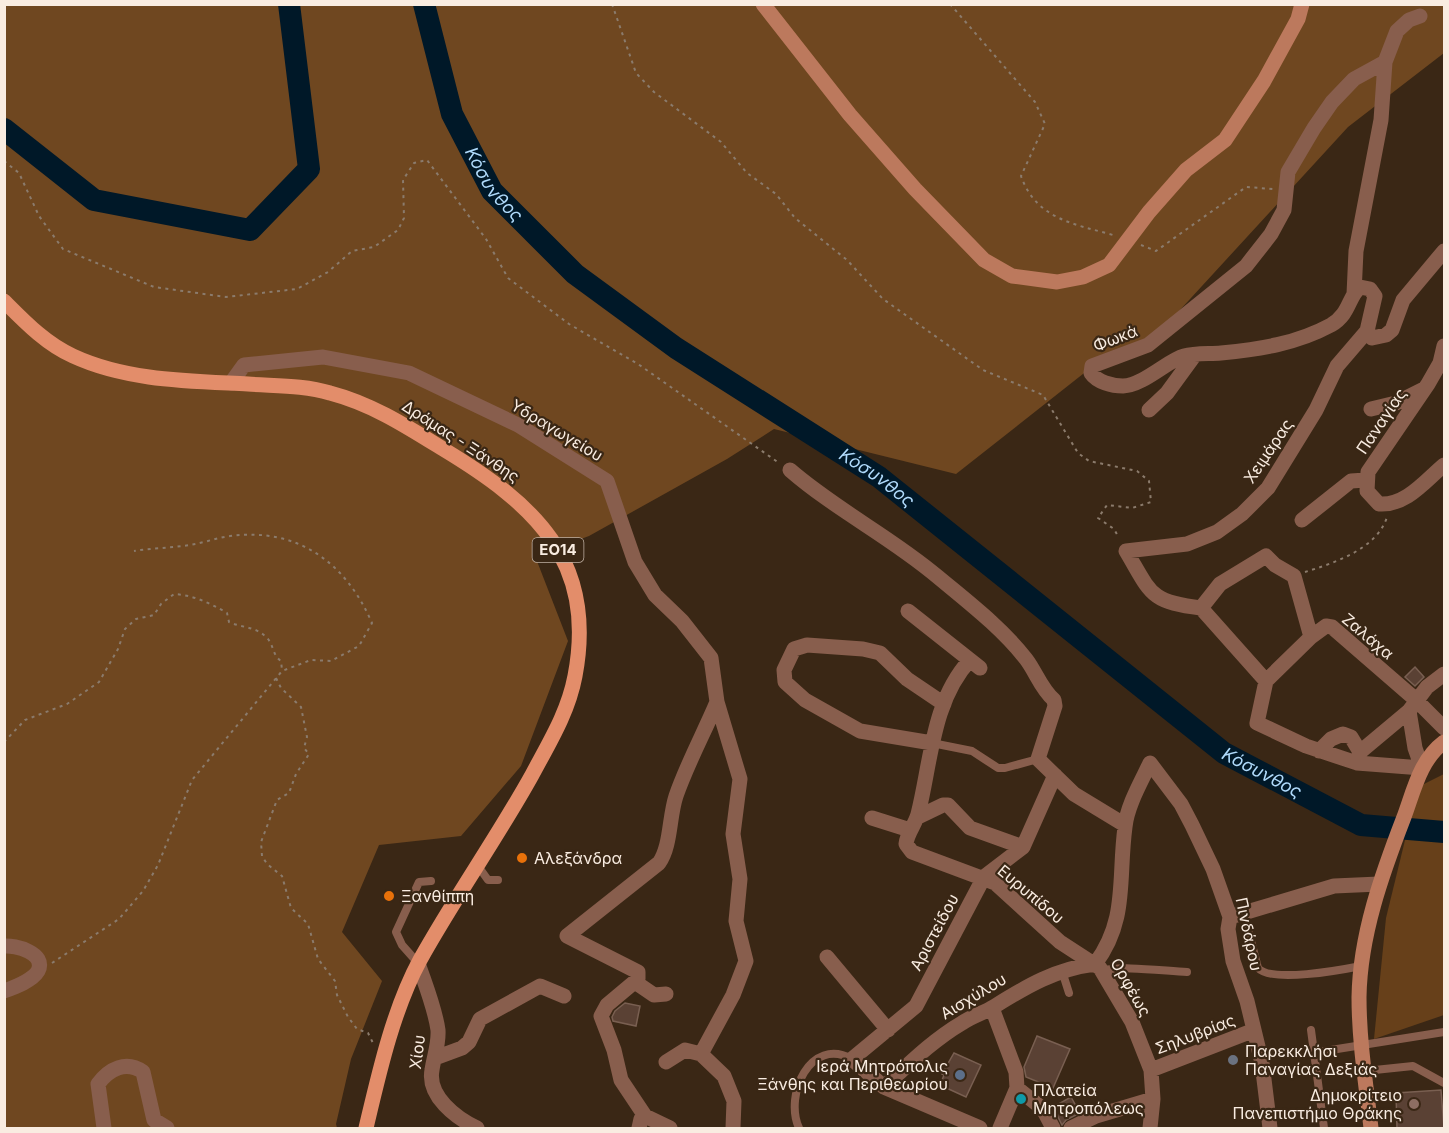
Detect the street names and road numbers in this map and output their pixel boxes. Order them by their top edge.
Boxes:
street label: Φωκά [1090,320,1140,356]
street label: Παναγίας [1352,384,1410,458]
street label: Υδραγωγείου [507,395,607,465]
street label: Δράμας - Ξάνθης [399,396,523,486]
street label: Χειμάρας [1239,415,1297,487]
road number: ΕΟ14 [532,538,584,562]
street label: Ζαλάχα [1338,609,1398,663]
street label: Ευρυπίδου [994,860,1068,928]
street label: Αριστείδου [905,890,963,974]
street label: Πινδάρου [1231,895,1267,973]
street label: Ορφέως [1106,954,1156,1020]
street label: Αισχύλου [936,969,1010,1023]
street label: Σηλυβρίας [1152,1010,1238,1058]
street label: Χίου [405,1034,429,1070]

